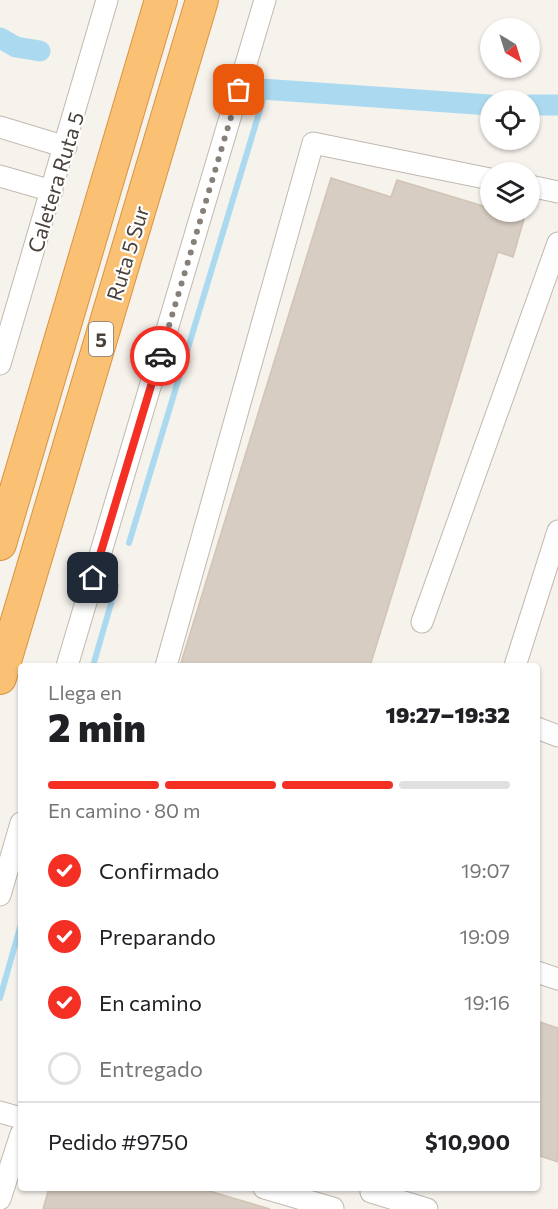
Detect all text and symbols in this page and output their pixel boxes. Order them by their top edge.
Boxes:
north arrow [480,18,540,78]
map controls [480,18,540,222]
pin [213,64,264,115]
icon: bag [222,73,255,106]
button: locate [480,90,540,150]
street label: Caletera Ruta 5 [22,109,88,255]
button: layers [480,162,540,222]
street label: Ruta 5 Sur [101,203,153,303]
road number: 5 [89,322,113,356]
courier [130,326,190,386]
icon: car [144,340,177,373]
pin [67,552,118,603]
icon: home [76,561,109,594]
text: Llega en [48,680,122,704]
text: 19:27–19:32 [386,701,510,728]
text: 2 min [48,702,146,750]
text: En camino · 80 m [48,798,200,822]
icon: check [48,854,81,887]
text: Confirmado [99,857,220,884]
text: 19:07 [461,858,510,882]
icon: check [48,920,81,953]
text: Preparando [99,923,216,950]
text: 19:09 [459,924,510,948]
icon: check [48,986,81,1019]
text: En camino [99,989,202,1016]
text: 19:16 [464,990,510,1014]
text: Entregado [99,1055,203,1082]
text: Pedido #9750 [48,1128,188,1155]
text: $10,900 [425,1128,510,1155]

